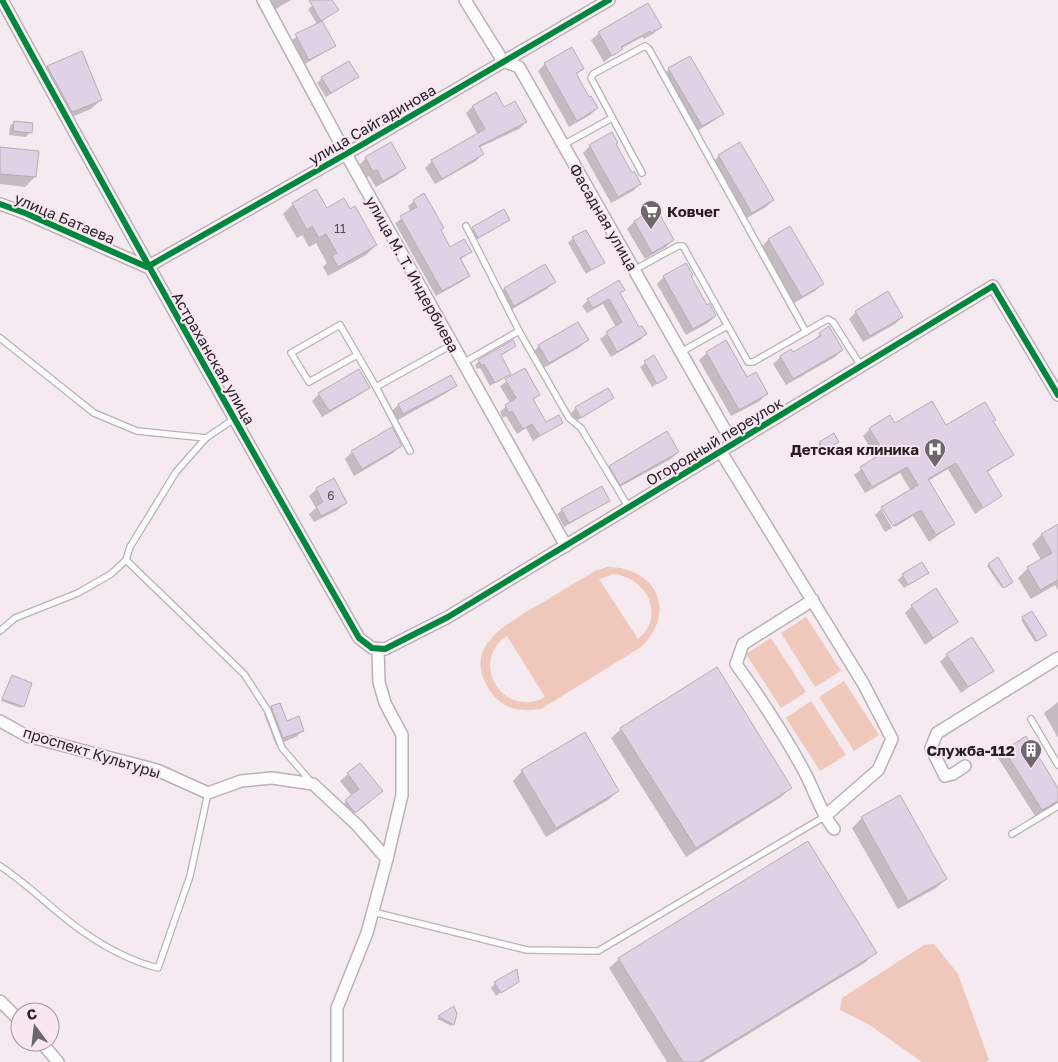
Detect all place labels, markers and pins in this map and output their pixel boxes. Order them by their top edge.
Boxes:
supermarket icon: Ковчег [639,199,663,230]
place label: Ковчег [667,202,720,220]
hospital icon: Детская клиника [923,437,947,468]
place label: Детская клиника [790,440,919,458]
building icon: Служба-112 [1019,738,1043,769]
place label: Служба-112 [926,741,1015,759]

